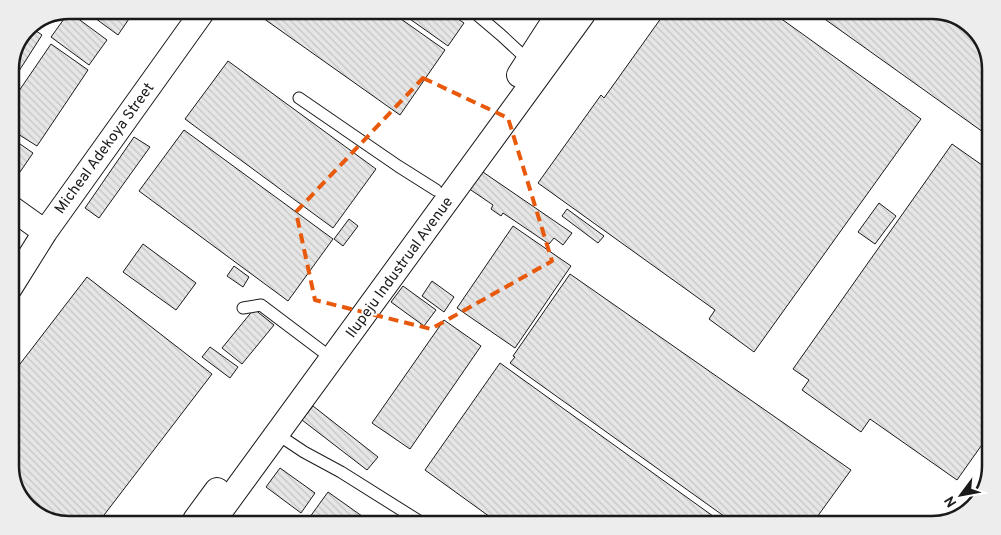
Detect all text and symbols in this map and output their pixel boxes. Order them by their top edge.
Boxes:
street label: Micheal Adekoya Street [51,80,159,218]
street label: Ilupeju Industrual Avenue [343,193,458,342]
north arrow [936,470,986,520]
text: N [941,492,961,510]

